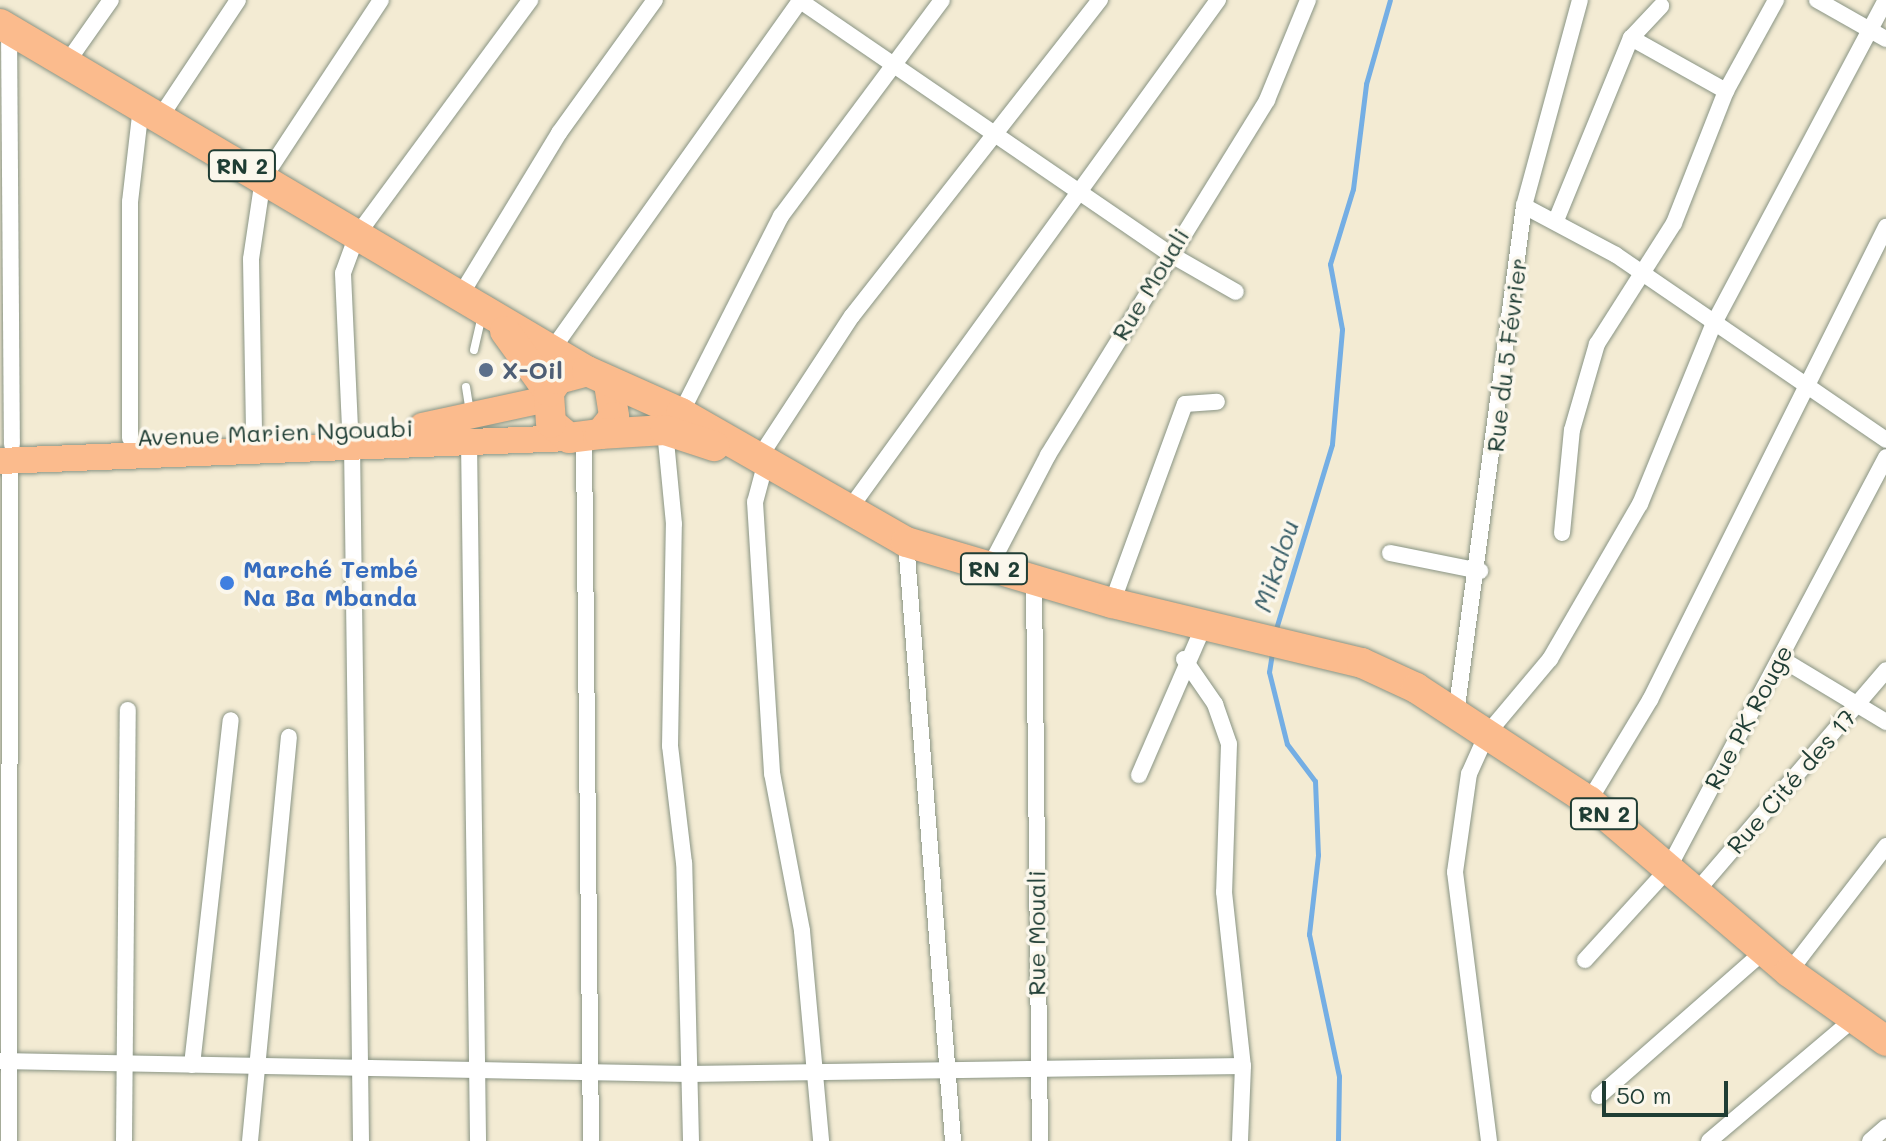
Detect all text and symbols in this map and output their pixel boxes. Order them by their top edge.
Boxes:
road number: RN 2 [206,148,278,184]
street label: Rue Mouali [1105,223,1195,345]
street label: Rue du 5 Février [1480,256,1532,454]
place label: X-Oil [502,356,563,384]
marker: X-Oil [477,361,495,379]
street label: Avenue Marien Ngouabi [136,413,414,451]
water label: Mikalou [1247,516,1305,616]
road number: RN 2 [958,551,1030,587]
place label: Marché Tembé Na Ba Mbanda [243,555,418,611]
marker: Marché Tembé Na Ba Mbanda [218,574,236,592]
street label: Rue PK Rouge [1698,640,1798,794]
street label: Rue Cité des 17 [1720,703,1862,859]
road number: RN 2 [1568,796,1640,832]
street label: Rue Mouali [1022,870,1050,996]
scale bar [1606,1065,1732,1115]
text: 50 m [1616,1079,1672,1110]

